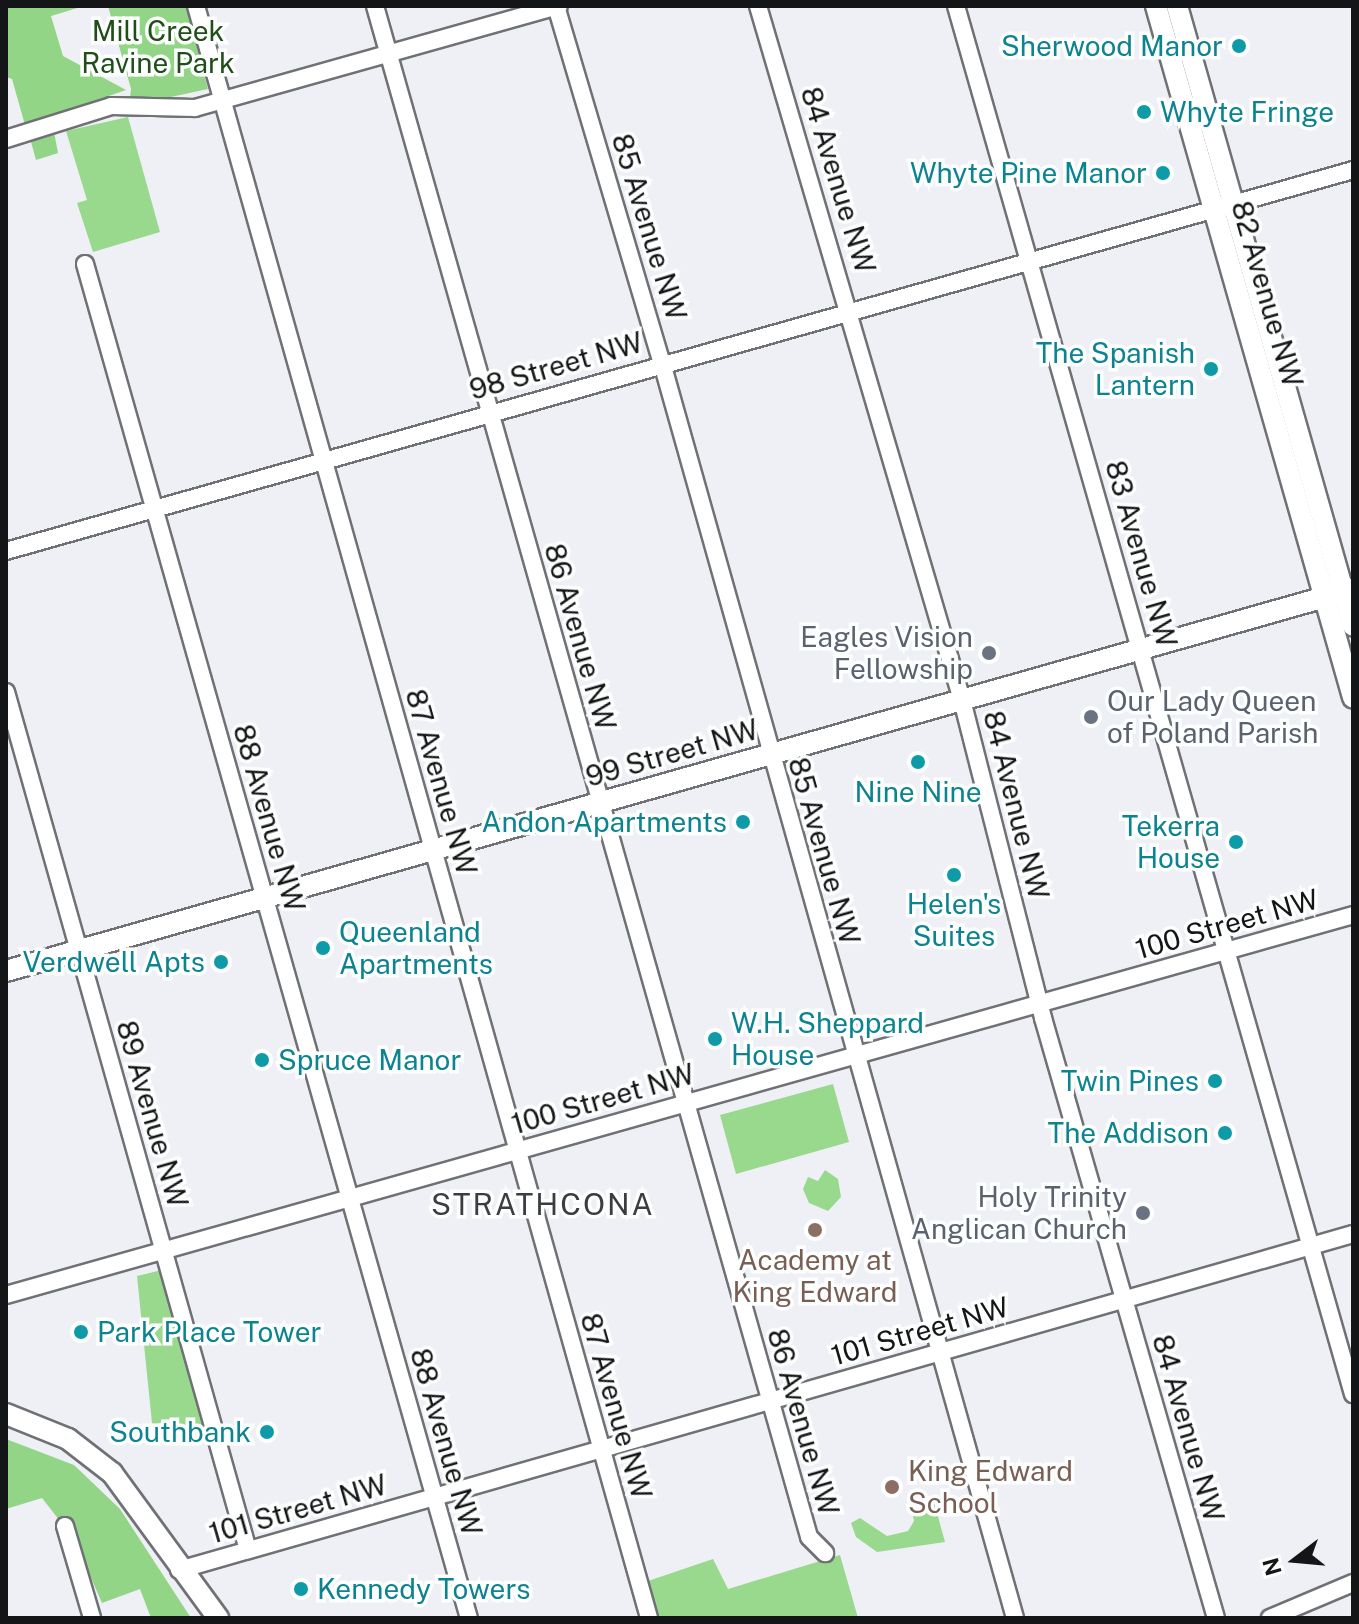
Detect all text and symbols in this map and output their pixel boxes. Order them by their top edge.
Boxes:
park label: Mill Creek Ravine Park [81,14,235,80]
place label: Sherwood Manor [1001,29,1223,63]
marker: Sherwood Manor [1230,37,1248,55]
street label: 84 Avenue NW [794,83,882,277]
place label: Whyte Fringe [1160,95,1334,129]
marker: Whyte Fringe [1135,103,1153,121]
street label: 85 Avenue NW [605,129,693,325]
place label: Whyte Pine Manor [910,156,1147,190]
marker: Whyte Pine Manor [1154,164,1172,182]
street label: 82 Avenue NW [1224,197,1310,391]
street label: 98 Street NW [466,325,646,407]
place label: The Spanish Lantern [1035,336,1195,402]
marker: The Spanish Lantern [1202,360,1220,378]
street label: 83 Avenue NW [1098,457,1184,651]
street label: 86 Avenue NW [537,540,623,734]
place label: Eagles Vision Fellowship [800,620,973,686]
marker: Eagles Vision Fellowship [980,644,998,662]
place label: Our Lady Queen of Poland Parish [1107,684,1318,750]
street label: 87 Avenue NW [398,685,484,879]
street label: 84 Avenue NW [976,707,1056,903]
marker: Our Lady Queen of Poland Parish [1082,708,1100,726]
street label: 99 Street NW [582,712,762,794]
street label: 88 Avenue NW [226,720,312,916]
street label: 85 Avenue NW [781,753,867,949]
marker: Nine Nine [909,753,927,771]
place label: Nine Nine [854,775,982,809]
place label: Andon Apartments [482,805,727,839]
place label: Tekerra House [1122,809,1220,875]
marker: Andon Apartments [734,813,752,831]
marker: Tekerra House [1227,833,1245,851]
marker: Helen's Suites [945,866,963,884]
street label: 100 Street NW [1132,882,1322,966]
place label: Helen's Suites [907,887,1001,953]
place label: Queenland Apartments [339,915,493,981]
marker: Queenland Apartments [314,939,332,957]
place label: Verdwell Apts [22,945,205,979]
marker: Verdwell Apts [212,953,230,971]
place label: W.H. Sheppard House [731,1006,924,1072]
street label: 89 Avenue NW [109,1017,195,1211]
marker: W.H. Sheppard House [706,1030,724,1048]
place label: Spruce Manor [278,1043,462,1077]
marker: Spruce Manor [253,1051,271,1069]
street label: 100 Street NW [508,1057,698,1141]
place label: Twin Pines [1061,1064,1199,1098]
marker: Twin Pines [1206,1072,1224,1090]
place label: The Addison [1047,1116,1209,1150]
marker: The Addison [1216,1124,1234,1142]
place label: Holy Trinity Anglican Church [911,1180,1127,1246]
district label: STRATHCONA [431,1186,655,1222]
marker: Holy Trinity Anglican Church [1134,1204,1152,1222]
marker: Academy at King Edward [806,1221,824,1239]
place label: Academy at King Edward [733,1243,897,1309]
street label: 101 Street NW [827,1290,1013,1372]
street label: 87 Avenue NW [573,1309,659,1503]
place label: Park Place Tower [97,1315,322,1349]
marker: Park Place Tower [72,1323,90,1341]
street label: 86 Avenue NW [760,1325,846,1519]
street label: 84 Avenue NW [1145,1330,1231,1526]
street label: 88 Avenue NW [403,1344,489,1540]
place label: Southbank [109,1415,251,1449]
marker: Southbank [258,1423,276,1441]
place label: King Edward School [908,1454,1073,1520]
street label: 101 Street NW [205,1468,391,1550]
marker: King Edward School [883,1478,901,1496]
north arrow [1255,1520,1335,1600]
text: N [1257,1555,1287,1578]
place label: Kennedy Towers [317,1572,531,1606]
marker: Kennedy Towers [292,1580,310,1598]

